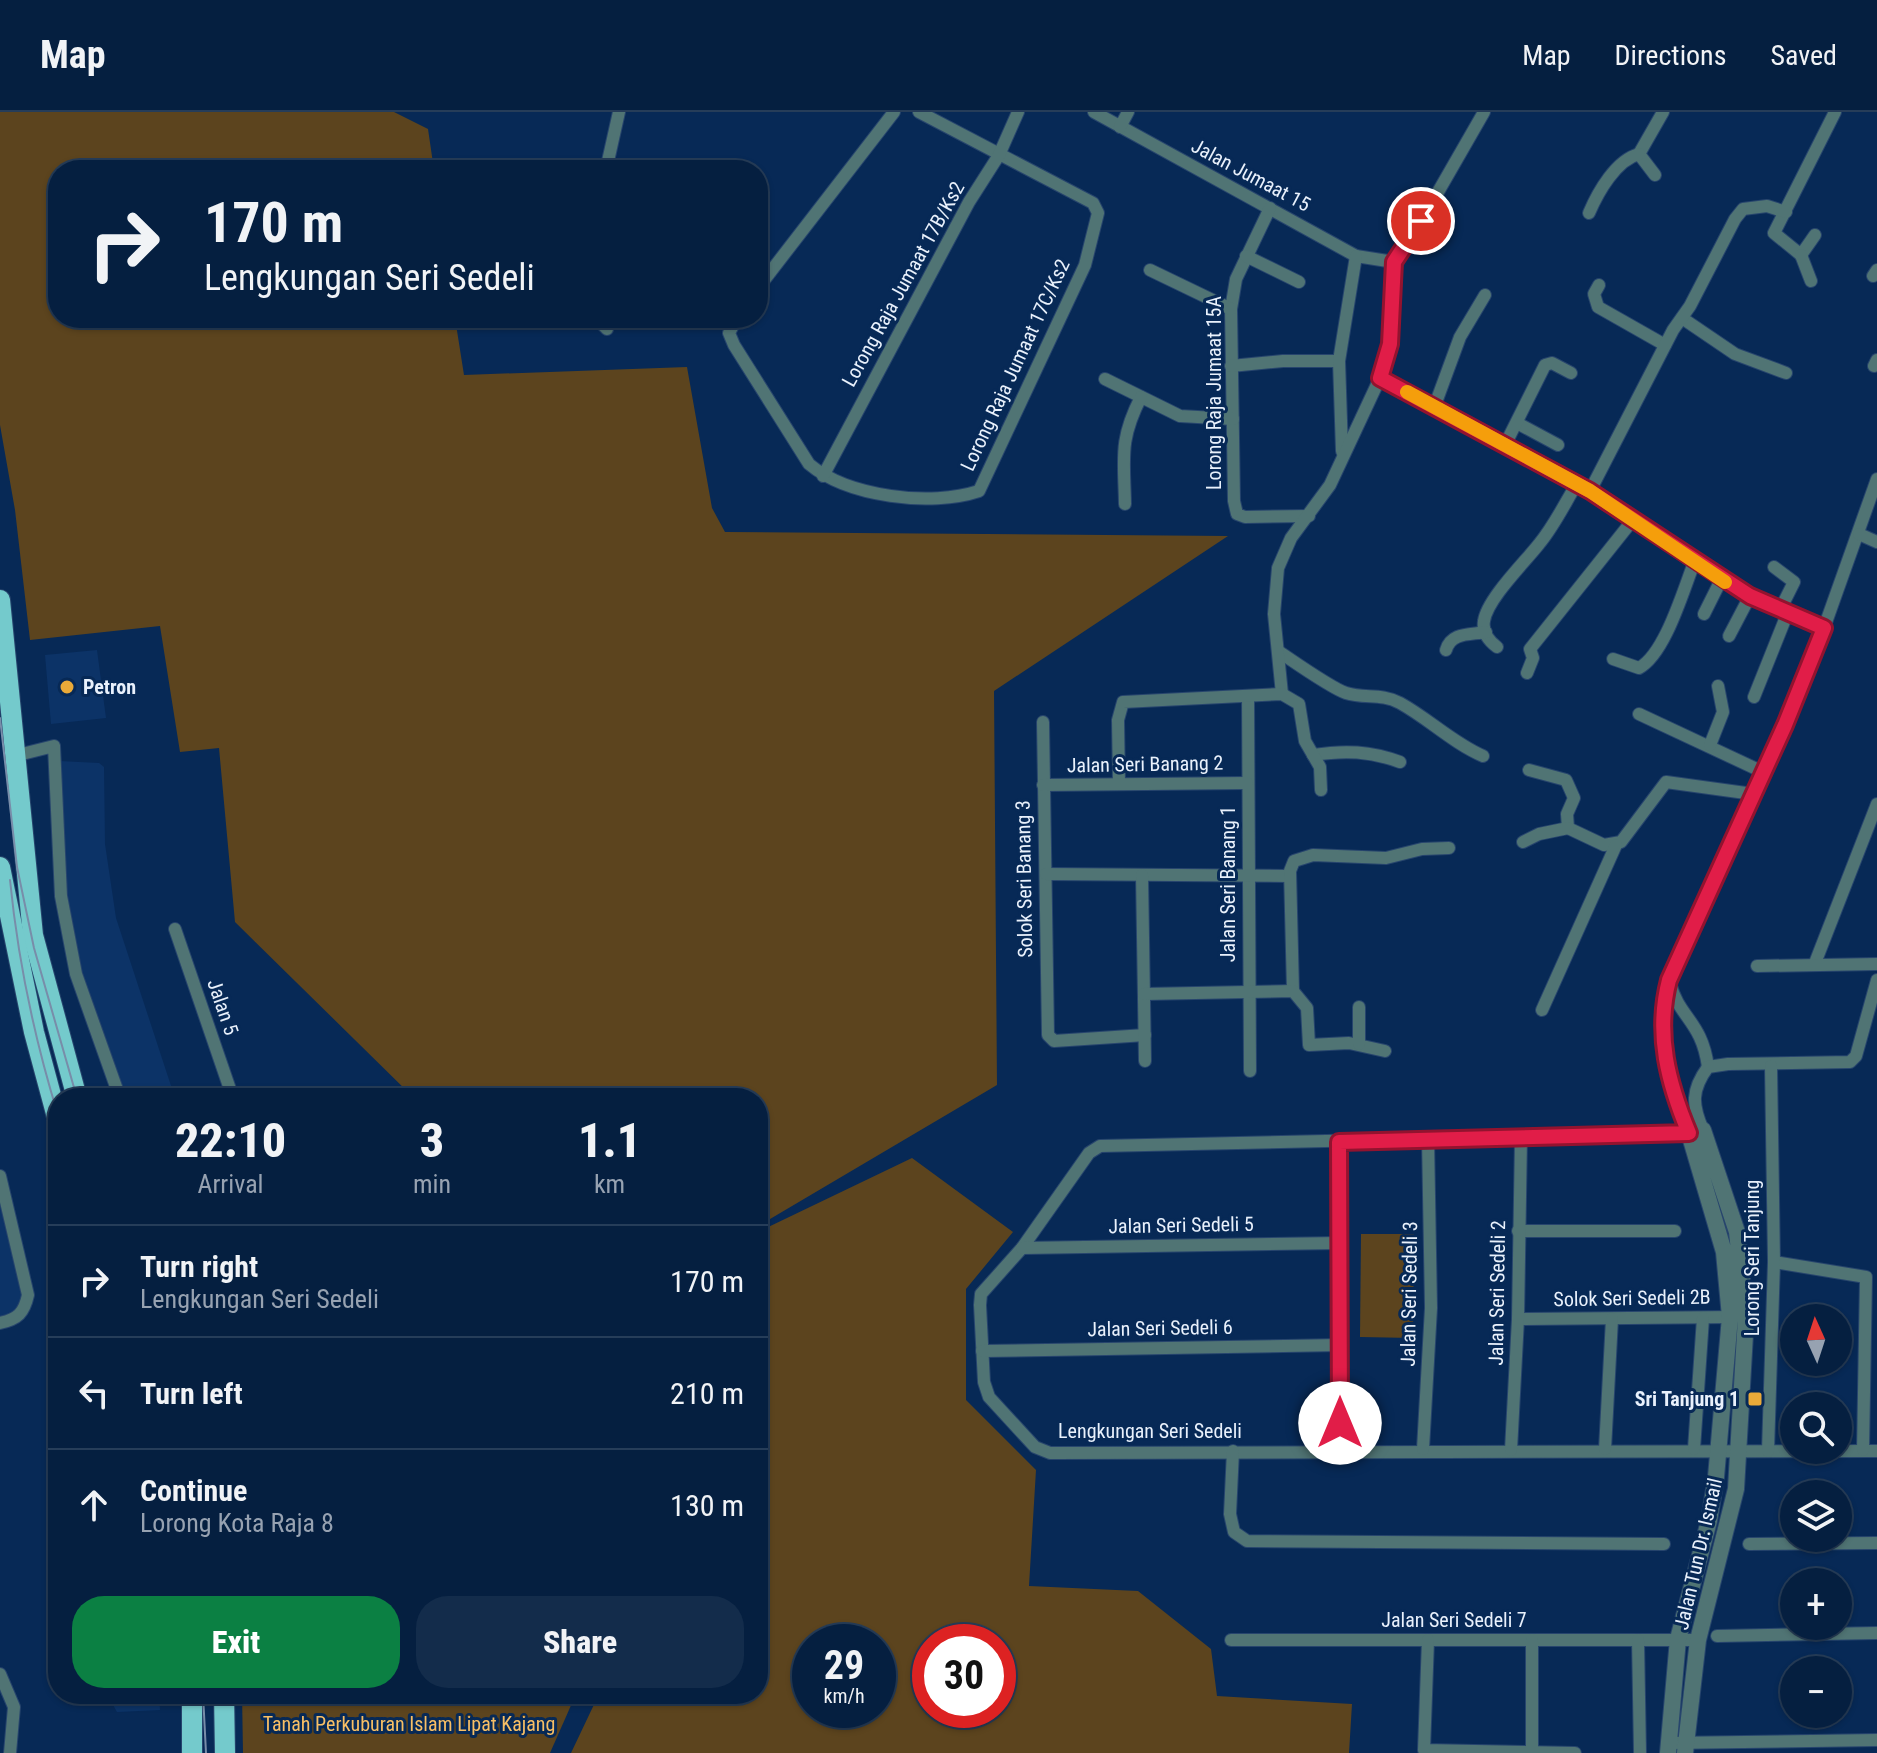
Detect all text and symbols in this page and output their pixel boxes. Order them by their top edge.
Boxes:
text: Map [40,33,106,77]
text: Map [1522,39,1571,72]
text: Directions [1615,39,1726,72]
text: Saved [1770,39,1837,72]
street label: Jalan Jumaat 15 [1187,134,1315,217]
street label: Lorong Raja Jumaat 17B/Ks2 [837,177,969,391]
pin [1387,187,1455,255]
text: 170 m [204,190,343,256]
icon: right [72,192,176,296]
icon: arrive [1399,199,1443,243]
street label: Lorong Raja Jumaat 17C/Ks2 [955,255,1075,475]
text: Lengkungan Seri Sedeli [204,257,535,299]
street label: Lorong Raja Jumaat 15A [1202,296,1226,490]
place label: Petron [83,675,136,699]
marker: Petron [58,678,76,696]
street label: Jalan Seri Banang 2 [1067,751,1224,777]
street label: Solok Seri Banang 3 [1011,800,1037,958]
street label: Jalan Seri Banang 1 [1216,806,1240,962]
street label: Jalan 5 [202,976,244,1038]
text: 22:10 [175,1112,286,1169]
text: 3 [420,1112,444,1169]
text: 1.1 [578,1112,641,1169]
text: Arrival [197,1169,264,1199]
text: min [413,1169,451,1199]
text: km [594,1169,625,1199]
street label: Lorong Seri Tanjung [1740,1180,1764,1336]
street label: Jalan Seri Sedeli 5 [1108,1212,1254,1238]
street label: Jalan Seri Sedeli 2 [1484,1220,1510,1366]
street label: Jalan Seri Sedeli 3 [1396,1221,1422,1367]
text: Turn right [140,1249,258,1284]
icon: right [72,1259,116,1303]
text: 170 m [670,1264,744,1299]
text: Lengkungan Seri Sedeli [140,1284,379,1314]
street label: Solok Seri Sedeli 2B [1553,1285,1711,1311]
north arrow [1780,1304,1852,1376]
map controls [1780,1304,1852,1728]
street label: Jalan Seri Sedeli 6 [1087,1315,1233,1341]
icon: left [72,1371,116,1415]
text: Turn left [140,1376,243,1411]
text: 210 m [670,1376,744,1411]
position arrow [1298,1381,1382,1465]
place label: Sri Tanjung 1 [1635,1387,1739,1411]
marker: Sri Tanjung 1 [1746,1390,1764,1408]
button: search [1780,1392,1852,1464]
street label: Lengkungan Seri Sedeli [1058,1419,1242,1443]
text: Continue [140,1473,247,1508]
street label: Jalan Tun Dr. Ismail [1669,1476,1727,1632]
button: layers [1780,1480,1852,1552]
icon: ahead [72,1483,116,1527]
text: 130 m [670,1488,744,1523]
text: Lorong Kota Raja 8 [140,1508,334,1538]
button: + [1780,1568,1852,1640]
button: Exit [72,1596,400,1688]
button: Share [416,1596,744,1688]
street label: Jalan Seri Sedeli 7 [1381,1608,1527,1632]
speed limit sign: 30 [912,1624,1016,1728]
text: 29 [824,1642,864,1689]
button: − [1780,1656,1852,1728]
text: km/h [823,1684,865,1708]
park label: Tanah Perkuburan Islam Lipat Kajang [263,1712,555,1736]

